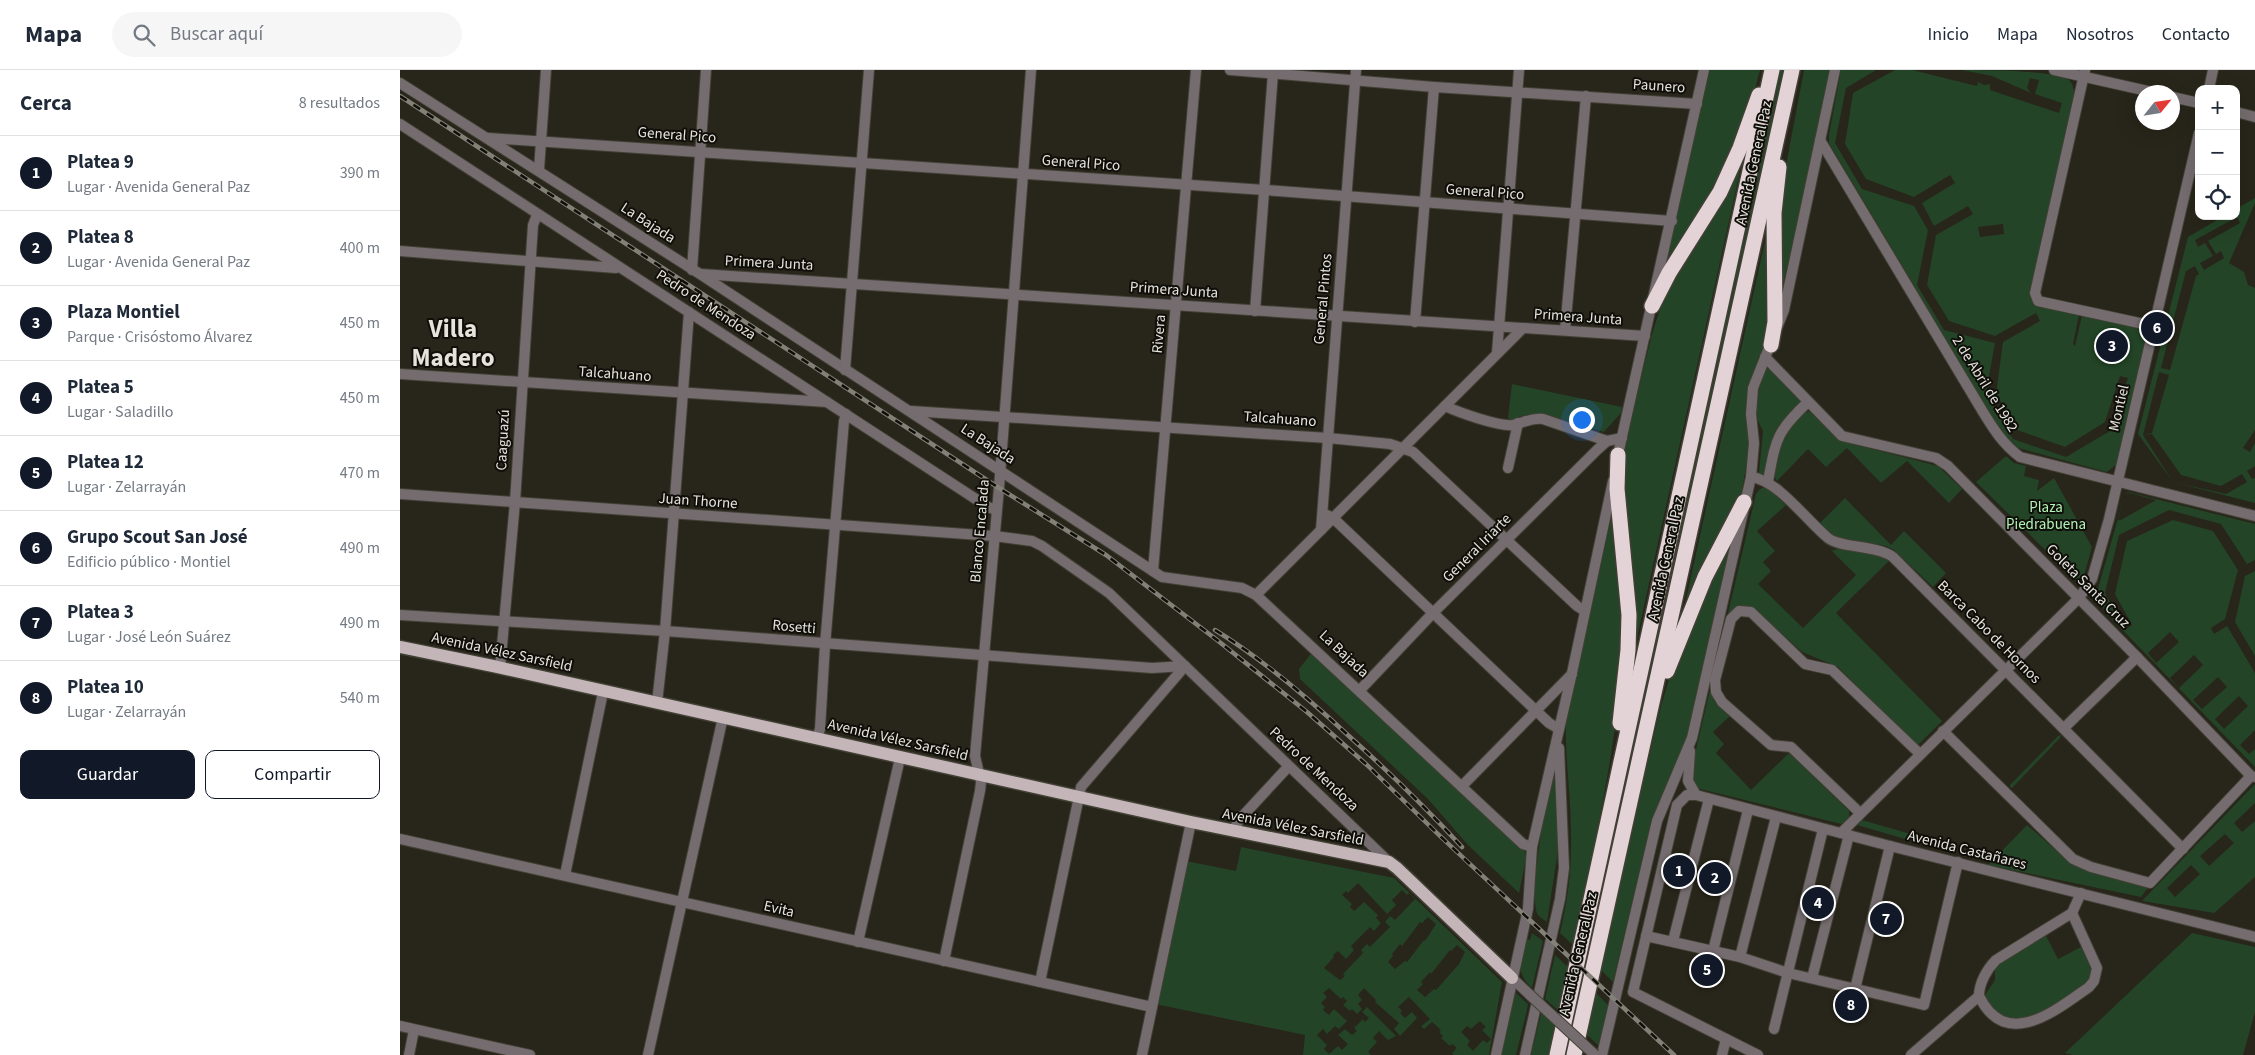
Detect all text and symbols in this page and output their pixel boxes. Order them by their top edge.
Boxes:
search box [112,12,462,57]
text: Mapa [25,17,82,52]
icon: search [130,21,158,49]
text: Buscar aquí [170,21,263,48]
text: Inicio [1928,22,1969,47]
text: Mapa [1997,22,2038,47]
text: Nosotros [2066,22,2134,47]
text: Contacto [2162,22,2230,47]
street label: Paunero [1632,74,1686,98]
north arrow [2135,85,2180,130]
map controls [2195,85,2240,220]
button: + [2195,85,2240,130]
text: Cerca [20,88,72,118]
text: 8 resultados [299,92,380,114]
street label: Avenida General Paz [1731,99,1777,227]
street label: General Pico [637,122,717,148]
button: − [2195,130,2240,175]
text: Platea 9 [67,149,134,176]
street label: General Pico [1041,150,1121,176]
text: 1 [32,162,40,184]
text: 390 m [340,162,380,184]
button: locate [2195,175,2240,220]
text: Lugar · Avenida General Paz [67,176,250,198]
street label: General Pico [1445,179,1525,205]
street label: La Bajada [617,197,679,249]
text: Platea 8 [67,224,134,251]
text: 2 [32,237,40,259]
text: 400 m [340,237,380,259]
street label: Primera Junta [724,250,814,276]
text: Lugar · Avenida General Paz [67,251,250,273]
street label: General Pintos [1309,253,1337,345]
street label: Pedro de Mendoza [652,265,760,345]
street label: Primera Junta [1129,276,1219,304]
text: Plaza Montiel [67,299,180,326]
street label: Primera Junta [1533,303,1623,331]
pin: 6 [2141,309,2173,347]
district label: Villa Madero [411,311,495,376]
text: 3 [32,312,40,334]
text: 450 m [340,312,380,334]
street label: Rivera [1147,314,1171,354]
text: Parque · Crisóstomo Álvarez [67,326,252,348]
pin: 3 [2096,327,2128,365]
street label: 2 de Abril de 1982 [1947,332,2023,436]
street label: Talcahuano [578,361,652,387]
text: Platea 5 [67,374,134,401]
street label: Montiel [2103,382,2135,433]
text: 4 [32,387,40,409]
text: 450 m [340,387,380,409]
text: Lugar · Saladillo [67,401,174,423]
street label: Talcahuano [1243,406,1317,432]
your location [1569,407,1595,433]
street label: Caaguazú [491,409,515,471]
street label: La Bajada [957,418,1019,470]
text: Platea 12 [67,449,144,476]
text: 5 [32,462,40,484]
text: 470 m [340,462,380,484]
text: Lugar · Zelarrayán [67,476,186,498]
street label: Blanco Encalada [965,478,995,584]
street label: Juan Thorne [658,488,738,514]
street label: Avenida General Paz [1643,495,1689,623]
park label: Plaza Piedrabuena [2006,497,2086,535]
street label: General Iriarte [1438,509,1516,587]
text: Grupo Scout San José [67,524,248,551]
text: 6 [32,537,40,559]
text: 490 m [340,537,380,559]
street label: Goleta Santa Cruz [2041,539,2135,633]
text: Edificio público · Montiel [67,551,231,573]
street label: Barca Cabo de Hornos [1933,576,2045,688]
text: Platea 3 [67,599,134,626]
text: 7 [32,612,40,634]
text: 490 m [340,612,380,634]
street label: Rosetti [771,615,817,639]
street label: La Bajada [1314,625,1374,683]
text: Lugar · José León Suárez [67,626,231,648]
street label: Avenida Vélez Sarsfield [430,627,574,677]
text: Platea 10 [67,674,144,701]
text: 8 [32,687,40,709]
text: 540 m [340,687,380,709]
text: Lugar · Zelarrayán [67,701,186,723]
street label: Avenida Vélez Sarsfield [826,714,970,766]
street label: Pedro de Mendoza [1265,722,1363,816]
button: Guardar [20,750,195,799]
button: Compartir [205,750,380,799]
street label: Avenida Vélez Sarsfield [1221,803,1365,851]
street label: Avenida Castañares [1905,825,2029,875]
pin: 1 [1663,852,1695,890]
pin: 2 [1699,859,1731,897]
pin: 4 [1802,884,1834,922]
street label: Avenida General Paz [1554,890,1602,1018]
street label: Evita [762,895,796,923]
pin: 7 [1870,900,1902,938]
pin: 5 [1691,951,1723,989]
pin: 8 [1835,986,1867,1024]

